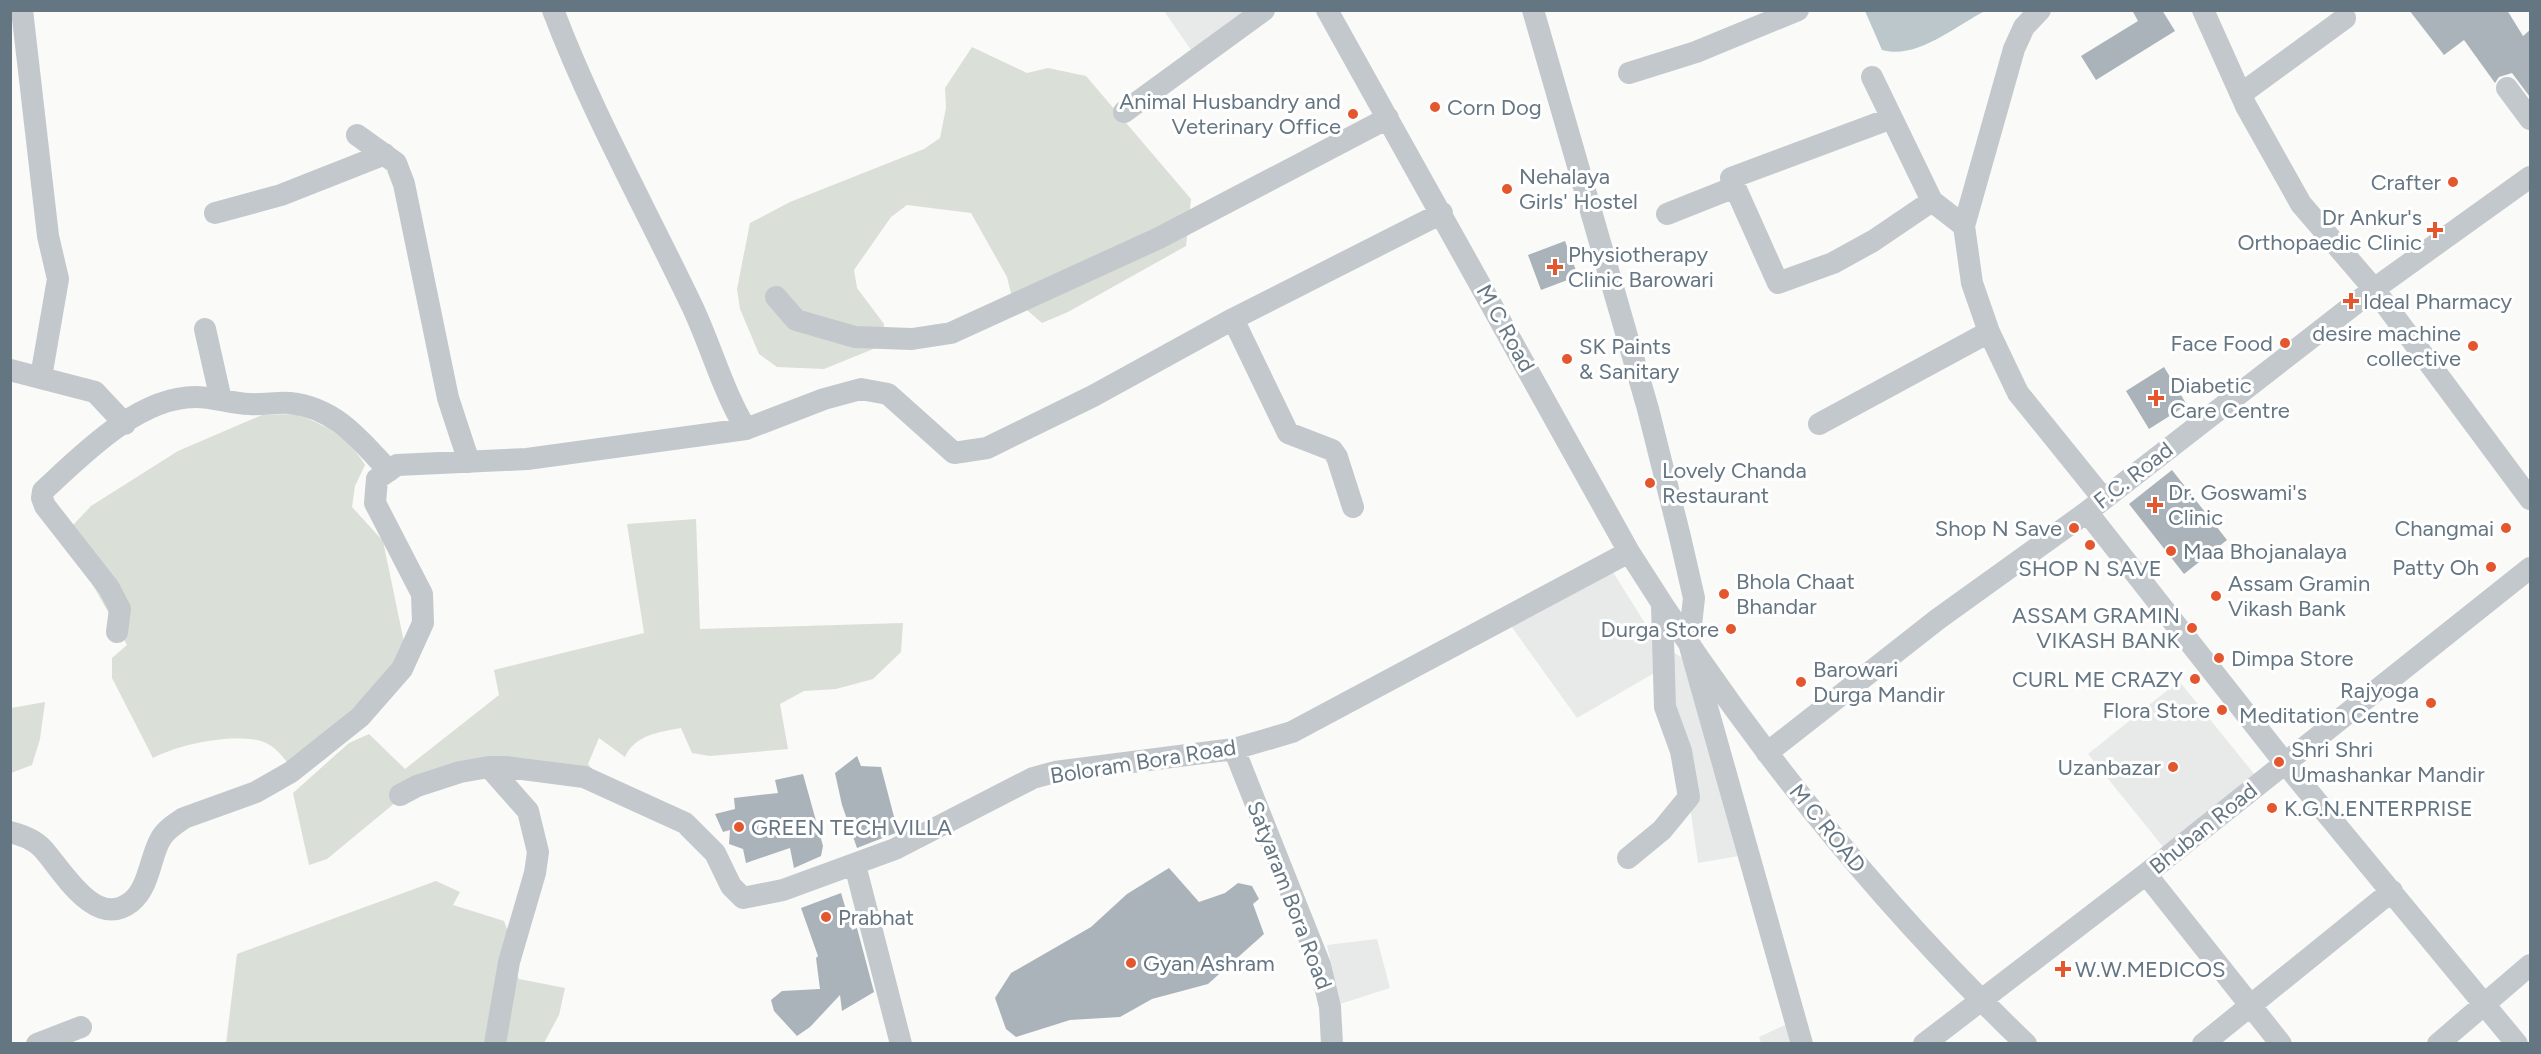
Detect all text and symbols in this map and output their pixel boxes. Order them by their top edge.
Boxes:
place label: Animal Husbandry and Veterinary Office [1119,88,1341,140]
place label: Corn Dog [1447,94,1542,121]
marker: Corn Dog [1428,100,1442,114]
marker: Animal Husbandry and Veterinary Office [1346,107,1360,121]
place label: Nehalaya Girls' Hostel [1519,163,1638,215]
place label: Crafter [2371,169,2442,196]
marker: Crafter [2446,175,2460,189]
marker: Nehalaya Girls' Hostel [1500,182,1514,196]
place label: Dr Ankur's Orthopaedic Clinic [2237,204,2422,256]
marker: Dr Ankur's Orthopaedic Clinic [2426,221,2444,239]
place label: Physiotherapy Clinic Barowari [1568,241,1714,293]
marker: Physiotherapy Clinic Barowari [1546,258,1564,276]
street label: M C Road [1470,280,1541,377]
place label: Ideal Pharmacy [2363,288,2513,315]
marker: Ideal Pharmacy [2344,294,2358,308]
place label: desire machine collective [2312,320,2461,372]
place label: Face Food [2170,330,2273,357]
place label: SK Paints & Sanitary [1579,333,1680,385]
marker: Face Food [2278,336,2292,350]
marker: desire machine collective [2466,339,2480,353]
marker: SK Paints & Sanitary [1560,352,1574,366]
place label: Diabetic Care Centre [2170,372,2290,424]
marker: Diabetic Care Centre [2147,389,2165,407]
street label: F.C. Road [2088,436,2178,515]
place label: Lovely Chanda Restaurant [1662,457,1807,509]
marker: Lovely Chanda Restaurant [1643,476,1657,490]
place label: Dr. Goswami's Clinic [2168,479,2307,531]
marker: Dr. Goswami's Clinic [2146,496,2164,514]
place label: Shop N Save [1935,515,2062,542]
place label: Changmai [2394,515,2494,542]
marker: Shop N Save [2067,521,2081,535]
marker: Changmai [2499,521,2513,535]
marker: SHOP N SAVE [2083,538,2097,552]
place label: Maa Bhojanalaya [2183,538,2347,565]
marker: Maa Bhojanalaya [2164,544,2178,558]
place label: Patty Oh [2392,554,2479,581]
place label: SHOP N SAVE [2018,555,2162,582]
marker: Patty Oh [2484,560,2498,574]
place label: Bhola Chaat Bhandar [1736,568,1855,620]
place label: Assam Gramin Vikash Bank [2228,570,2370,622]
marker: Bhola Chaat Bhandar [1717,587,1731,601]
marker: Assam Gramin Vikash Bank [2209,589,2223,603]
place label: ASSAM GRAMIN VIKASH BANK [2012,602,2181,654]
place label: Durga Store [1601,616,1719,643]
marker: ASSAM GRAMIN VIKASH BANK [2185,621,2199,635]
marker: Durga Store [1724,622,1738,636]
place label: Dimpa Store [2231,645,2354,672]
marker: Dimpa Store [2212,651,2226,665]
place label: Barowari Durga Mandir [1813,656,1946,708]
place label: CURL ME CRAZY [2012,666,2184,693]
marker: CURL ME CRAZY [2188,672,2202,686]
marker: Barowari Durga Mandir [1794,675,1808,689]
place label: Rajyoga Meditation Centre [2239,677,2419,729]
marker: Rajyoga Meditation Centre [2424,696,2438,710]
place label: Flora Store [2102,697,2210,724]
marker: Flora Store [2215,703,2229,717]
street label: Boloram Bora Road [1048,733,1238,789]
place label: Shri Shri Umashankar Mandir [2291,736,2485,788]
place label: Uzanbazar [2058,754,2162,781]
marker: Shri Shri Umashankar Mandir [2272,755,2286,769]
marker: Uzanbazar [2166,760,2180,774]
street label: Bhuban Road [2144,777,2263,880]
street label: M C ROAD [1784,779,1872,878]
place label: K.G.N.ENTERPRISE [2284,795,2473,822]
street label: Satyaram Bora Road [1241,797,1338,993]
marker: K.G.N.ENTERPRISE [2265,801,2279,815]
place label: GREEN TECH VILLA [751,814,952,841]
marker: GREEN TECH VILLA [732,820,746,834]
place label: Prabhat [838,904,914,931]
marker: Prabhat [819,910,833,924]
place label: Gyan Ashram [1143,950,1275,977]
marker: Gyan Ashram [1124,956,1138,970]
place label: W.W.MEDICOS [2075,956,2226,983]
marker: W.W.MEDICOS [2056,962,2070,976]

